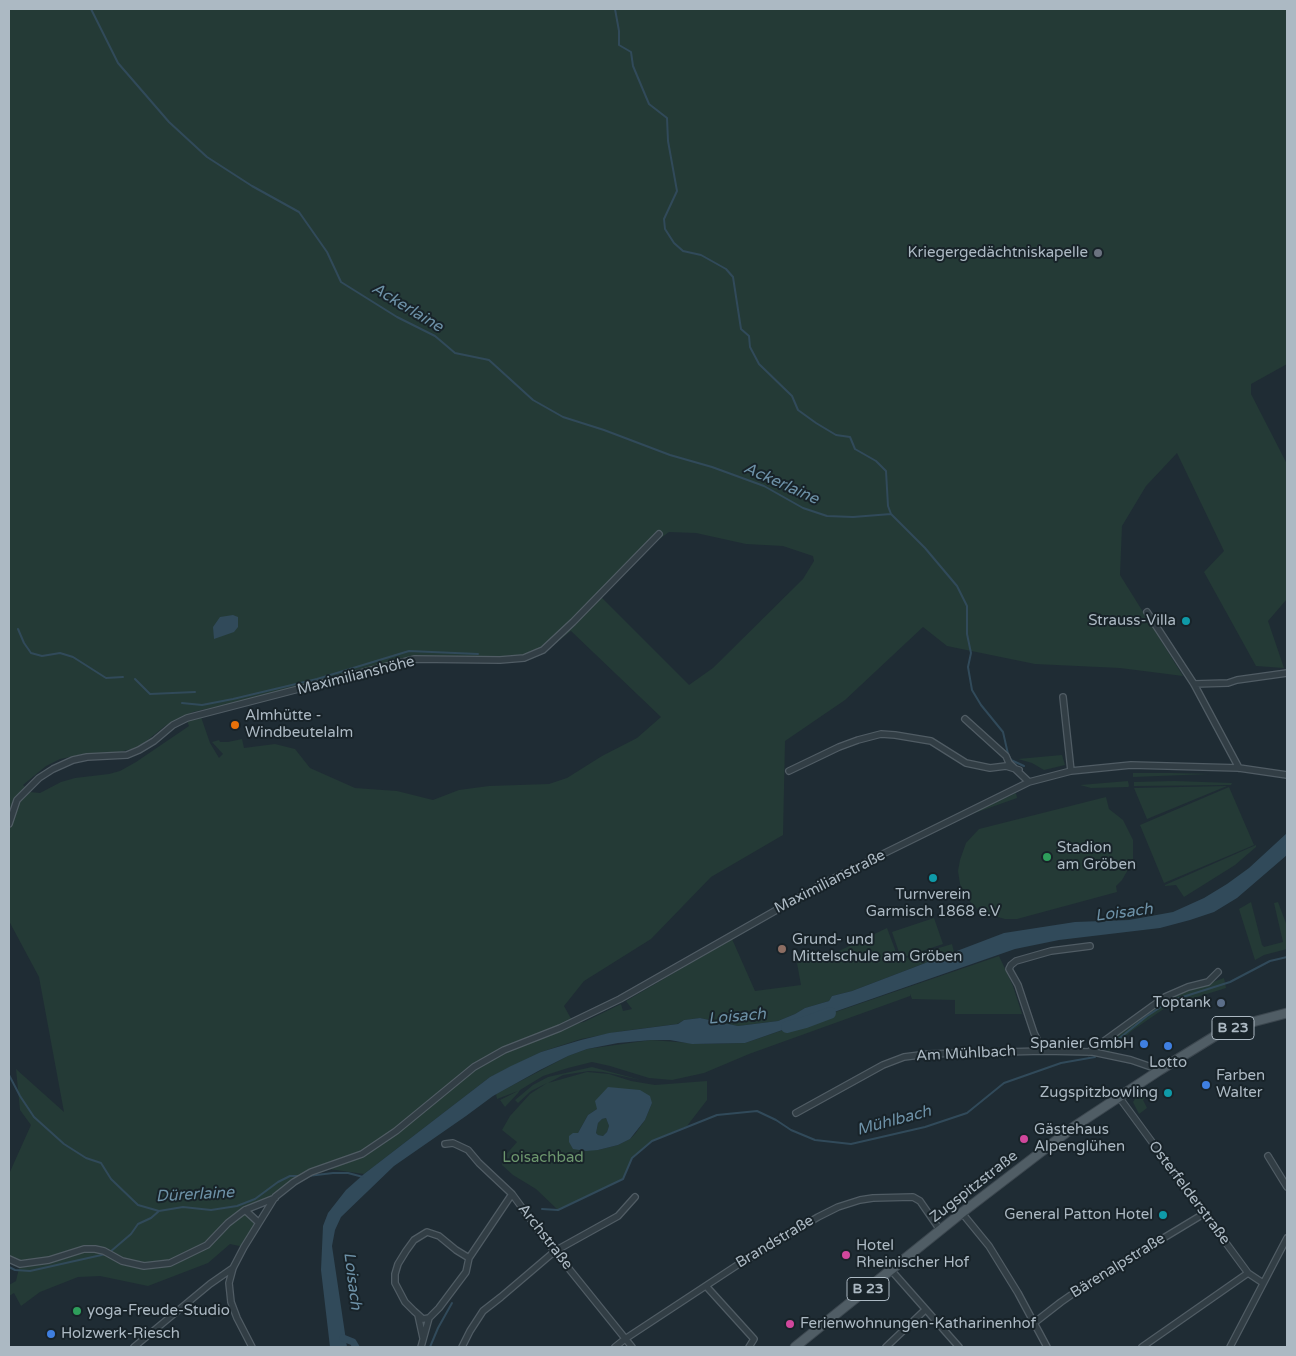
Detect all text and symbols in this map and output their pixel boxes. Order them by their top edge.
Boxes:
place label: Kriegergedächtniskapelle [908,244,1088,262]
marker: Kriegergedächtniskapelle [1092,247,1104,259]
water label: Ackerlaine [368,279,446,337]
water label: Ackerlaine [741,459,821,509]
place label: Strauss-Villa [1088,612,1176,630]
marker: Strauss-Villa [1180,615,1192,627]
street label: Maximilianshöhe [295,653,417,699]
place label: Almhütte - Windbeutelalm [245,707,353,742]
marker: Almhütte - Windbeutelalm [229,719,241,731]
place label: Stadion am Gröben [1057,839,1136,874]
street label: Maximilianstraße [772,846,888,918]
marker: Stadion am Gröben [1041,851,1053,863]
marker: Turnverein Garmisch 1868 e.V [927,872,939,884]
place label: Turnverein Garmisch 1868 e.V [866,886,1000,921]
water label: Loisach [1094,900,1154,926]
place label: Grund- und Mittelschule am Gröben [792,931,962,966]
marker: Grund- und Mittelschule am Gröben [776,943,788,955]
place label: Toptank [1153,994,1211,1012]
marker: Toptank [1215,997,1227,1009]
water label: Loisach [707,1005,767,1029]
road number: B 23 [1212,1016,1254,1040]
place label: Spanier GmbH [1030,1035,1134,1053]
marker: Spanier GmbH [1138,1038,1150,1050]
marker: Lotto [1162,1040,1174,1052]
street label: Am Mühlbach [916,1042,1016,1066]
place label: Lotto [1149,1054,1187,1072]
place label: Farben Walter [1216,1067,1265,1102]
marker: Farben Walter [1200,1079,1212,1091]
place label: Zugspitzbowling [1040,1084,1158,1102]
marker: Zugspitzbowling [1162,1087,1174,1099]
water label: Mühlbach [855,1102,933,1140]
place label: Gästehaus Alpenglühen [1034,1121,1125,1156]
marker: Gästehaus Alpenglühen [1018,1133,1030,1145]
street label: Osterfelderstraße [1144,1138,1234,1248]
street label: Zugspitzstraße [927,1147,1021,1227]
park label: Loisachbad [502,1149,584,1167]
water label: Dürerlaine [155,1183,235,1207]
street label: Archstraße [514,1201,576,1273]
place label: General Patton Hotel [1004,1206,1153,1224]
marker: General Patton Hotel [1157,1209,1169,1221]
street label: Brandstraße [733,1212,817,1272]
street label: Bärenalpstraße [1067,1230,1169,1302]
place label: Hotel Rheinischer Hof [856,1237,969,1272]
marker: Hotel Rheinischer Hof [840,1249,852,1261]
water label: Loisach [339,1251,365,1311]
road number: B 23 [847,1278,889,1300]
place label: yoga-Freude-Studio [87,1302,230,1320]
marker: yoga-Freude-Studio [71,1305,83,1317]
place label: Ferienwohnungen-Katharinenhof [800,1315,1036,1333]
marker: Ferienwohnungen-Katharinenhof [784,1318,796,1330]
place label: Holzwerk-Riesch [61,1325,180,1343]
marker: Holzwerk-Riesch [45,1328,57,1340]

